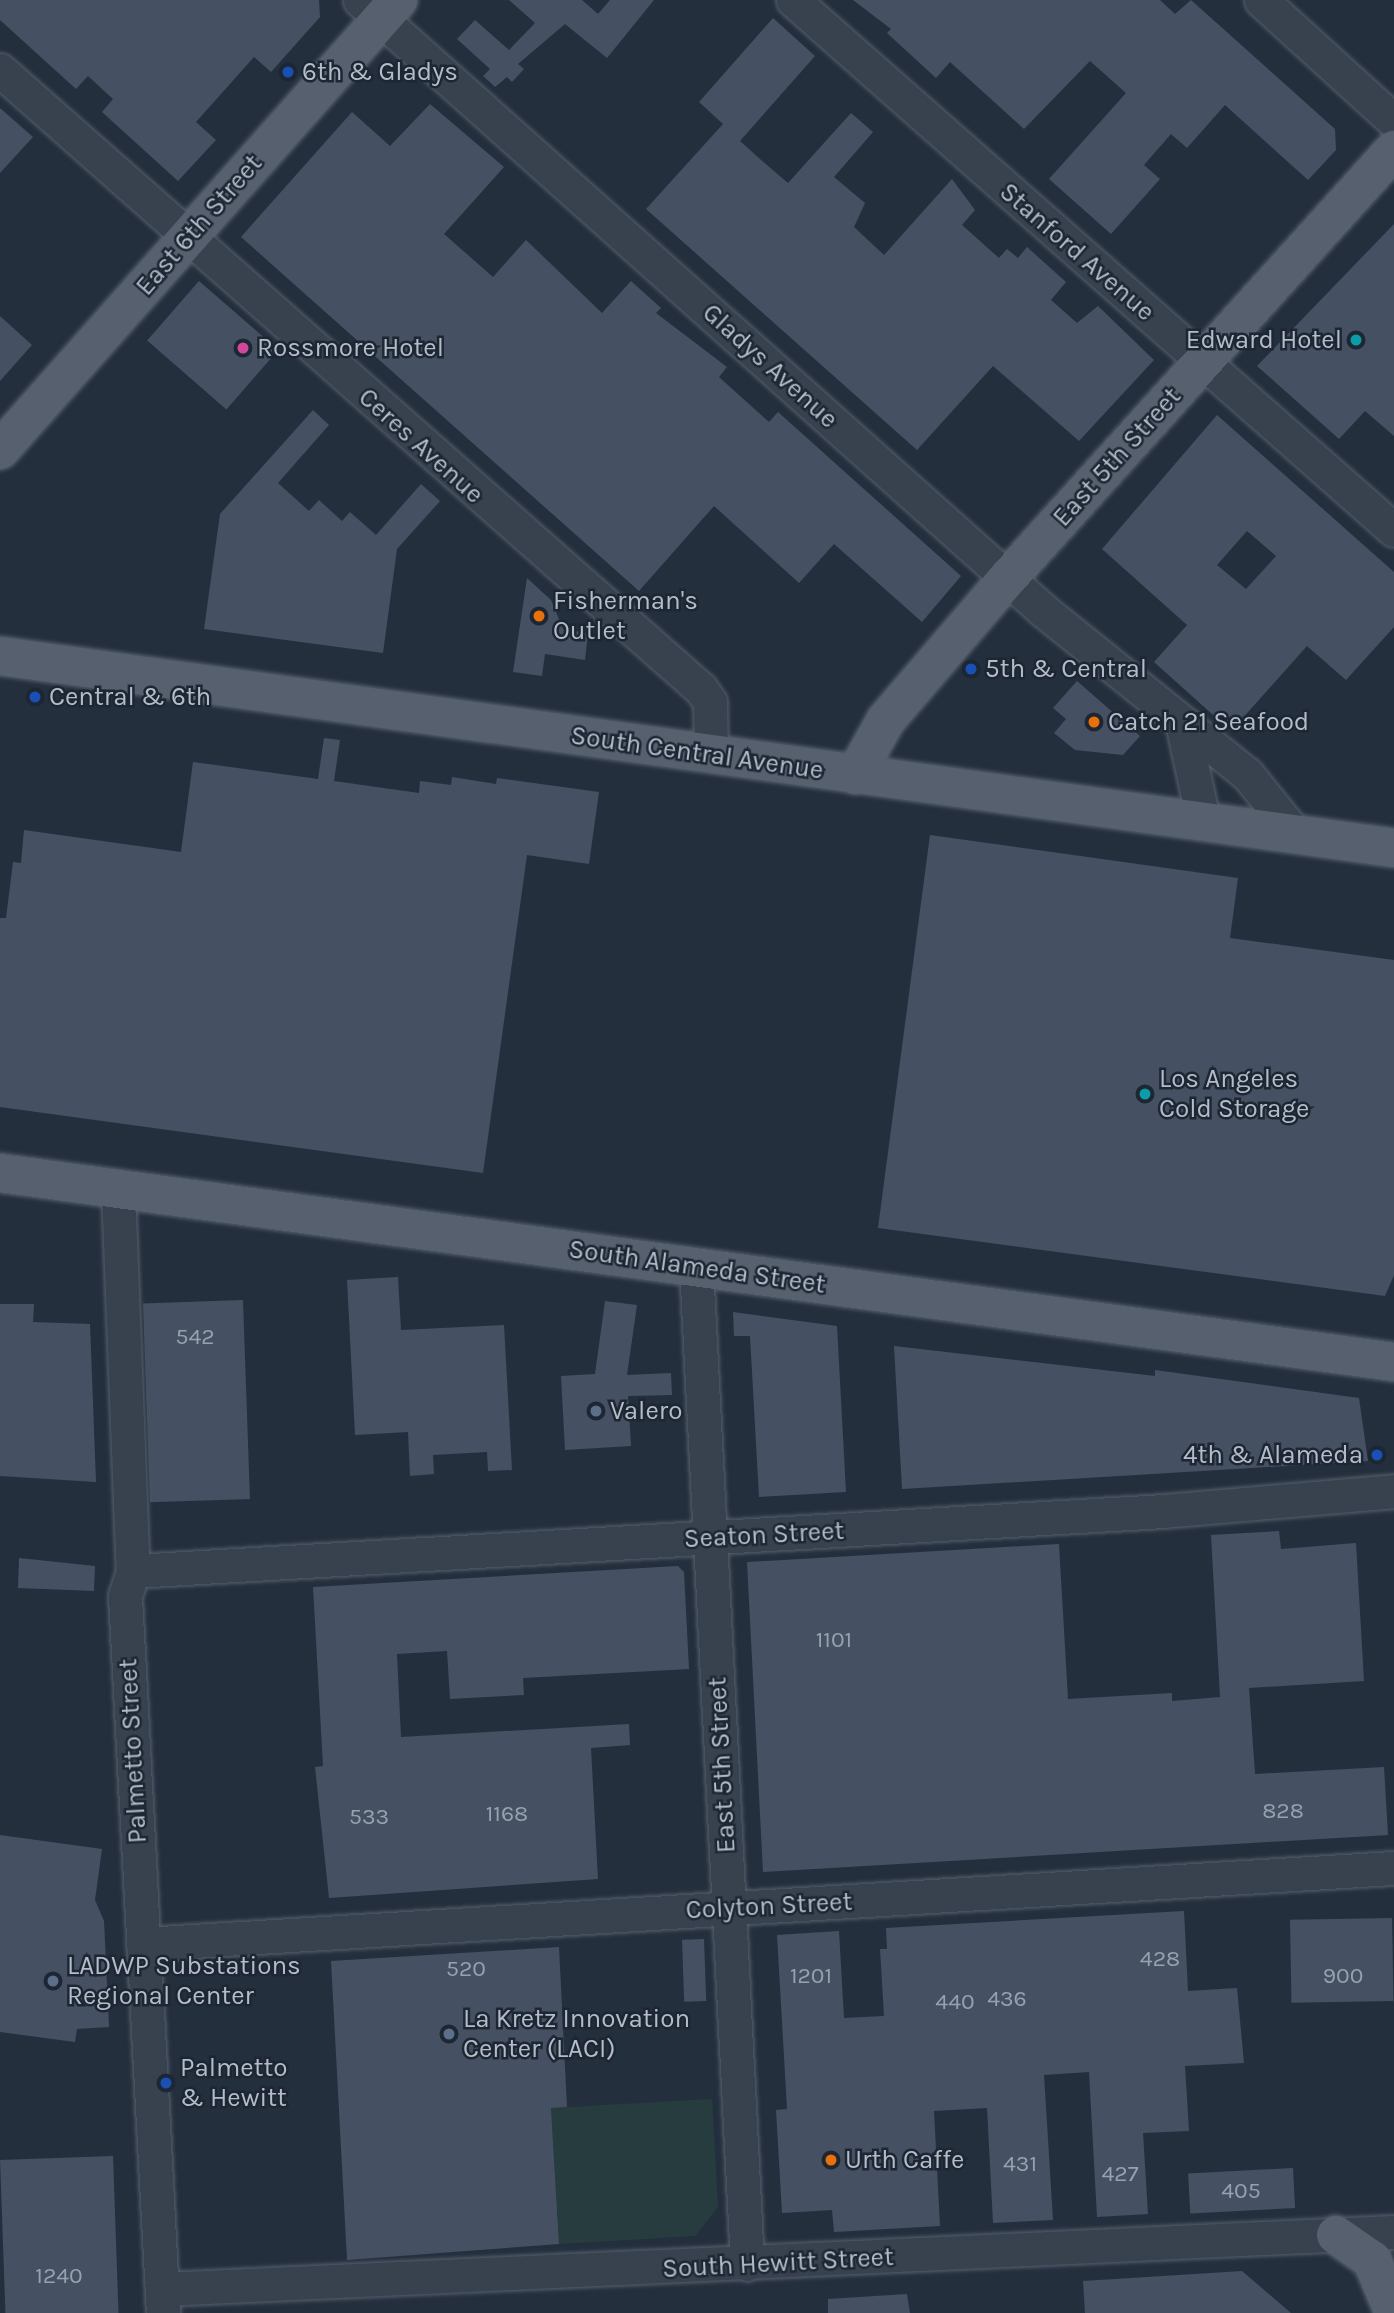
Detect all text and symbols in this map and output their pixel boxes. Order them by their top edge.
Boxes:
place label: 6th & Gladys [302,56,458,88]
marker: 6th & Gladys [280,64,296,80]
street label: East 6th Street [129,148,269,302]
street label: Stanford Avenue [993,176,1161,328]
street label: Gladys Avenue [696,297,844,435]
place label: Edward Hotel [1186,324,1342,356]
place label: Rossmore Hotel [257,332,444,364]
marker: Edward Hotel [1348,332,1364,348]
marker: Rossmore Hotel [235,340,251,356]
street label: East 5th Street [1046,381,1188,533]
street label: Ceres Avenue [352,382,490,510]
place label: Fisherman's Outlet [553,585,698,646]
marker: Fisherman's Outlet [531,608,547,624]
place label: 5th & Central [985,653,1147,685]
marker: 5th & Central [963,661,979,677]
place label: Central & 6th [49,681,211,713]
marker: Central & 6th [27,689,43,705]
place label: Catch 21 Seafood [1108,706,1309,738]
marker: Catch 21 Seafood [1086,714,1102,730]
street label: South Central Avenue [569,720,825,786]
place label: Los Angeles Cold Storage [1159,1063,1309,1124]
marker: Los Angeles Cold Storage [1137,1086,1153,1102]
street label: South Alameda Street [567,1234,827,1300]
house number: 542 [175,1323,215,1351]
place label: Valero [610,1395,682,1427]
marker: Valero [588,1403,604,1419]
place label: 4th & Alameda [1183,1439,1363,1471]
marker: 4th & Alameda [1369,1447,1385,1463]
street label: Seaton Street [683,1515,845,1555]
house number: 1101 [816,1626,852,1654]
street label: Palmetto Street [113,1658,153,1844]
street label: East 5th Street [702,1676,742,1854]
house number: 828 [1262,1797,1304,1825]
house number: 1168 [486,1800,528,1828]
house number: 533 [349,1803,389,1831]
street label: Colyton Street [685,1886,853,1926]
house number: 428 [1140,1945,1180,1973]
place label: LADWP Substations Regional Center [67,1950,301,2011]
house number: 520 [446,1955,486,1983]
house number: 1201 [790,1962,832,1990]
house number: 900 [1323,1962,1363,1990]
marker: LADWP Substations Regional Center [45,1973,61,1989]
house number: 436 [987,1985,1027,2013]
house number: 440 [935,1988,975,2016]
place label: La Kretz Innovation Center (LACI) [463,2003,690,2064]
marker: La Kretz Innovation Center (LACI) [441,2026,457,2042]
place label: Palmetto & Hewitt [180,2052,287,2114]
marker: Palmetto & Hewitt [158,2075,174,2091]
place label: Urth Caffe [845,2144,964,2176]
house number: 431 [1003,2150,1037,2178]
marker: Urth Caffe [823,2152,839,2168]
house number: 427 [1102,2160,1138,2188]
house number: 405 [1221,2177,1261,2205]
street label: South Hewitt Street [661,2241,895,2285]
house number: 1240 [35,2262,83,2290]

